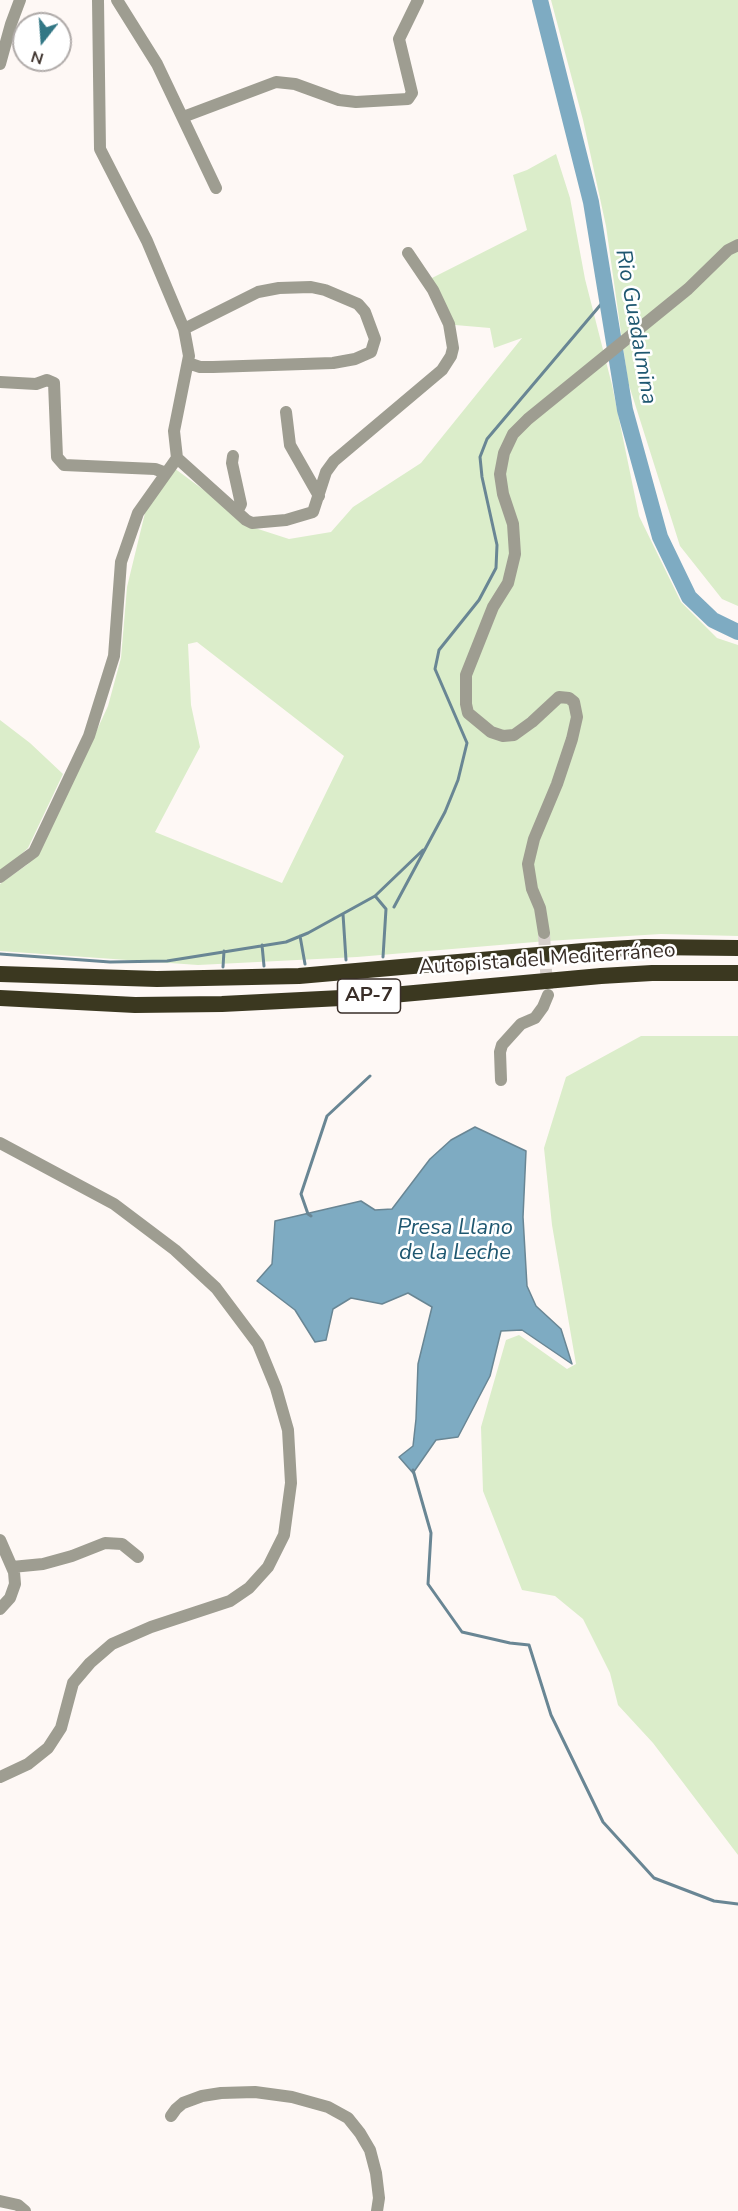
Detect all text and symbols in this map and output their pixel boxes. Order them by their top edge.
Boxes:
north arrow [12,12,72,72]
text: N [28,45,46,70]
water label: Rio Guadalmina [608,248,662,406]
street label: Autopista del Mediterráneo [418,938,676,982]
road number: AP-7 [338,979,400,1013]
water label: Presa Llano de la Leche [397,1216,513,1268]

